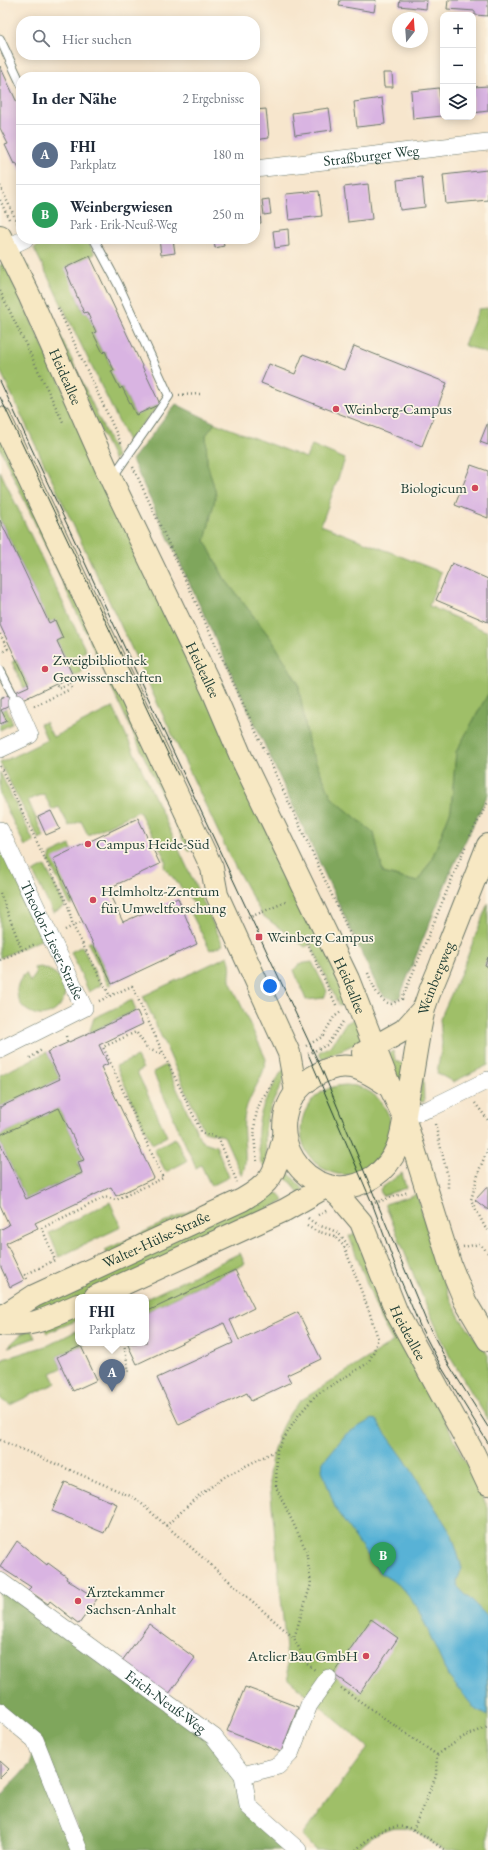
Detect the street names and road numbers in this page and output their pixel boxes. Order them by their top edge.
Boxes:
street label: Straßburger Weg [322,140,420,170]
street label: Heideallee [45,345,87,408]
street label: Heideallee [182,639,225,701]
street label: Theodor-Lieser-Straße [16,878,89,1003]
street label: Weinbergweg [413,938,458,1017]
street label: Heideallee [330,953,371,1016]
street label: Walter-Hülse-Straße [99,1206,213,1272]
street label: Heideallee [386,1302,431,1363]
street label: Erich-Neuß-Weg [122,1665,211,1738]

